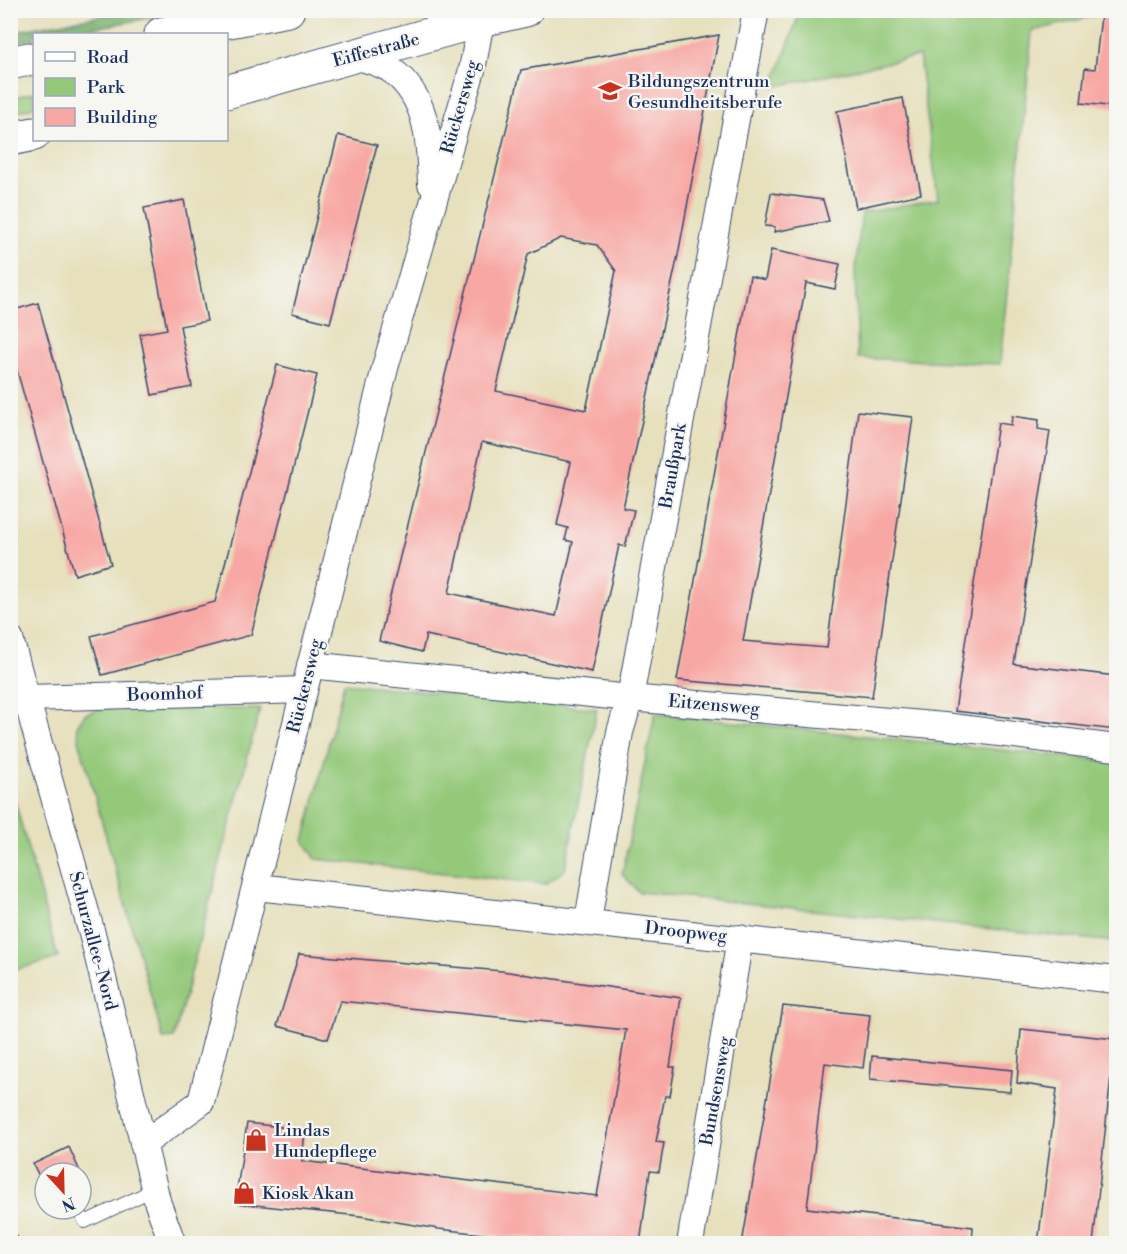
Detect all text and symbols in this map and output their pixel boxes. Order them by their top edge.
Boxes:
street label: Eiffestraße [330,27,422,73]
legend [33,33,228,141]
text: Road [87,46,130,69]
street label: Rückersweg [436,57,485,157]
place label: Bildungszentrum Gesundheitsberufe [627,70,782,114]
text: Park [87,76,126,99]
school or university icon: Bildungszentrum Gesundheitsberufe [597,78,623,104]
text: Building [86,106,158,129]
street label: Braußpark [654,420,692,511]
street label: Rückersweg [282,636,328,736]
street label: Boomhof [126,681,205,707]
street label: Eitzensweg [667,690,761,721]
street label: Schurzallee-Nord [63,869,123,1014]
street label: Droopweg [644,916,729,948]
street label: Bundsensweg [695,1034,737,1148]
place label: Lindas Hundepflege [274,1119,377,1163]
shop icon: Lindas Hundepflege [243,1127,269,1153]
north arrow [33,1161,93,1221]
shop icon: Kiosk Akan [231,1180,257,1206]
place label: Kiosk Akan [262,1182,355,1205]
text: N [58,1192,78,1216]

